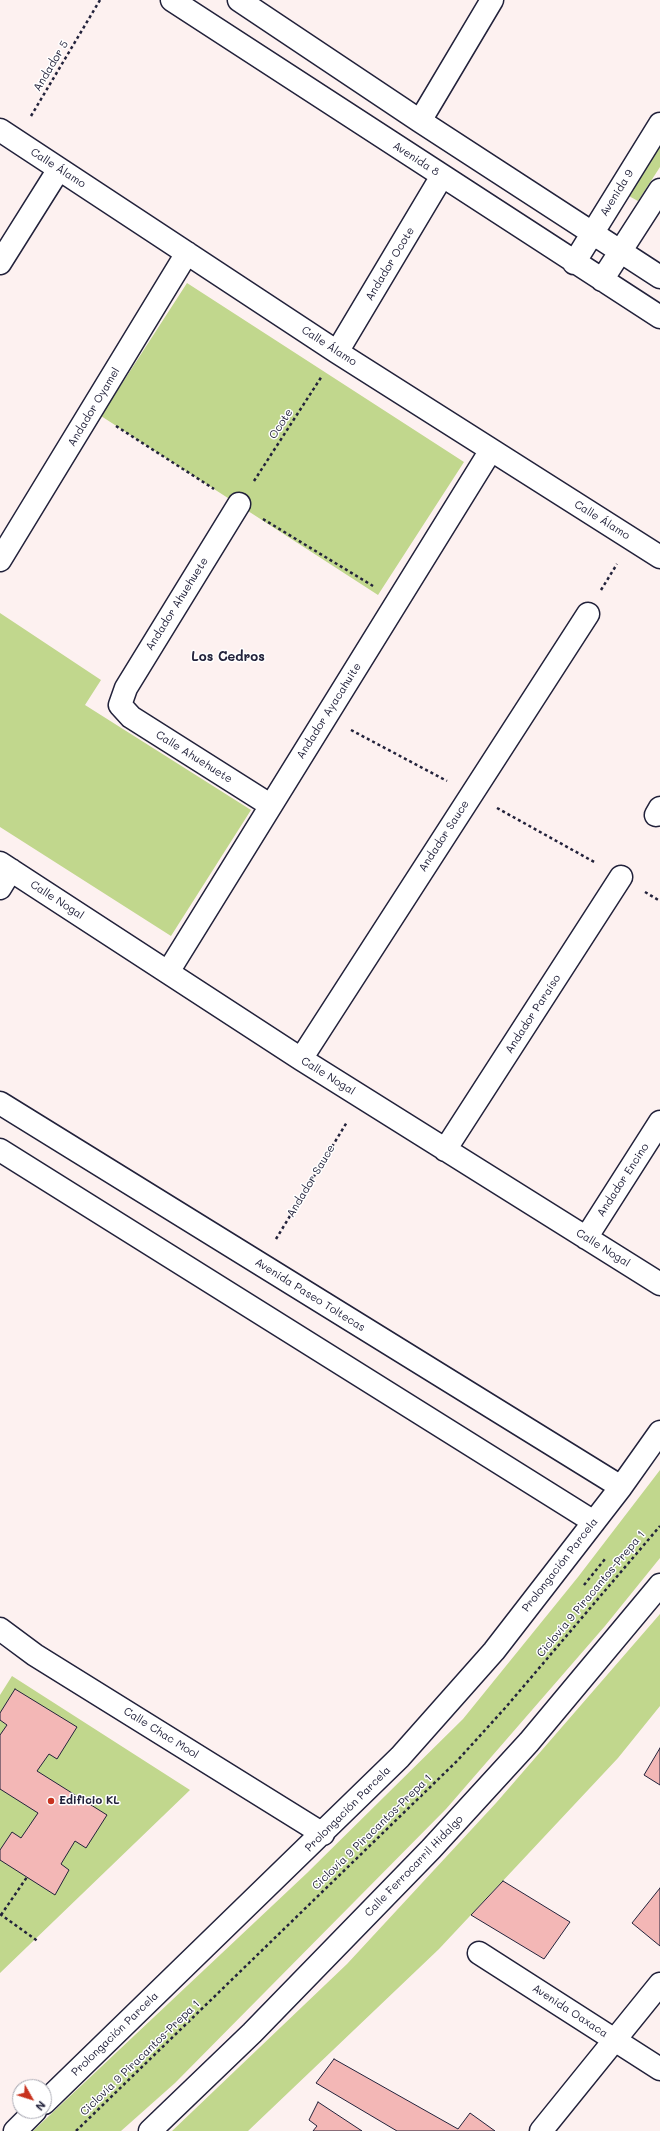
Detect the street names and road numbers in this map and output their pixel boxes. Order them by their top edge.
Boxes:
street label: Andador 5 [31,38,71,94]
street label: Avenida 8 [390,139,442,179]
street label: Calle Álamo [28,145,88,191]
street label: Avenida 9 [598,167,636,219]
street label: Andador Ocote [363,225,417,303]
street label: Calle Álamo [299,323,359,369]
street label: Andador Oyamel [65,365,123,449]
street label: Ocote [266,406,296,442]
street label: Calle Álamo [572,498,632,542]
street label: Andador Ahuehuete [143,555,211,653]
street label: Andador Ayacahuite [294,661,364,761]
street label: Calle Ahuehuete [153,728,235,786]
street label: Andador Sauce [416,798,472,874]
street label: Calle Nogal [28,878,86,922]
street label: Andador Paraíso [503,972,563,1056]
street label: Calle Nogal [299,1054,357,1098]
street label: Andador Encino [594,1141,652,1219]
street label: Andador Sauce [284,1142,338,1220]
street label: Calle Nogal [574,1226,632,1270]
street label: Avenida Paseo Toltecas [252,1256,368,1334]
street label: Prolongación Parcela [519,1515,601,1615]
street label: Ciclovía 9 Piracantos-Prepa 1 [534,1528,648,1660]
street label: Calle Chac Mool [121,1705,201,1761]
street label: Prolongación Parcela [303,1764,393,1854]
street label: Ciclovía 9 Piracantos-Prepa 1 [310,1771,434,1893]
street label: Calle Ferrocarril Hidalgo [362,1813,466,1919]
street label: Avenida Oaxaca [530,1982,610,2040]
street label: Prolongación Parcela [69,1989,161,2079]
street label: Ciclovía 9 Piracantos-Prepa 1 [78,1997,202,2119]

